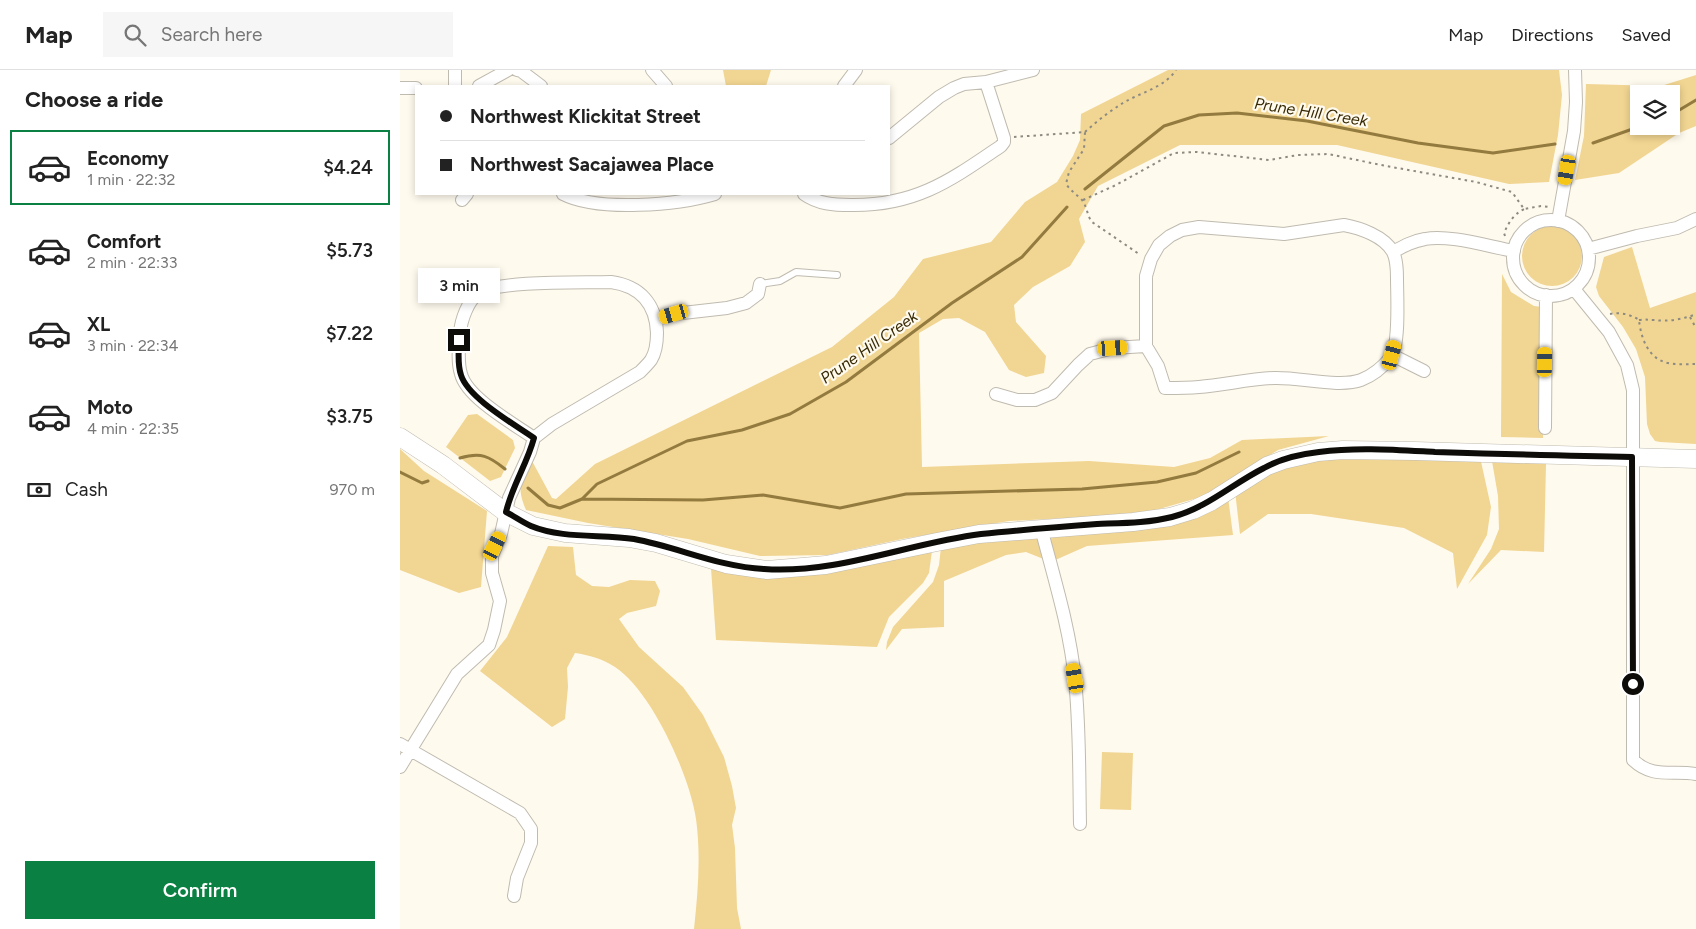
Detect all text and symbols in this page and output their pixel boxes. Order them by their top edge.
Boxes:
search box [103,12,453,57]
text: Map [25,20,73,49]
icon: search [121,21,149,49]
text: Search here [161,23,262,46]
text: Map [1448,24,1483,46]
text: Directions [1511,24,1593,46]
text: Saved [1621,24,1671,46]
map controls [1630,85,1680,135]
button: layers [1630,85,1680,135]
text: Choose a ride [25,86,163,113]
water label: Prune Hill Creek [1253,94,1370,131]
text: Northwest Klickitat Street [470,105,701,128]
icon: car [27,145,72,190]
text: Economy [87,147,169,170]
text: Northwest Sacajawea Place [470,153,714,176]
car [1557,154,1576,186]
text: $4.24 [323,156,373,179]
text: 1 min · 22:32 [87,170,175,189]
icon: car [27,228,72,273]
text: Comfort [87,230,162,253]
text: $5.73 [326,239,373,262]
text: 2 min · 22:33 [87,253,177,272]
callout: 3 min [418,268,500,302]
text: 3 min [439,276,479,295]
car [657,303,690,325]
water label: Prune Hill Creek [817,306,922,388]
icon: car [27,311,72,356]
text: XL [87,313,110,336]
text: $7.22 [326,322,373,345]
route end [448,329,470,351]
text: 3 min · 22:34 [87,336,178,355]
car [1380,339,1403,371]
car [1097,340,1128,356]
car [1537,347,1552,377]
icon: car [27,394,72,439]
text: Moto [87,396,133,419]
text: $3.75 [326,405,373,428]
text: 4 min · 22:35 [87,419,179,438]
icon: cash [25,476,53,504]
text: Cash [65,478,108,501]
text: 970 m [330,480,375,499]
car [481,529,508,563]
car [1065,662,1084,694]
route start [1622,673,1644,695]
button: Confirm [25,861,375,919]

